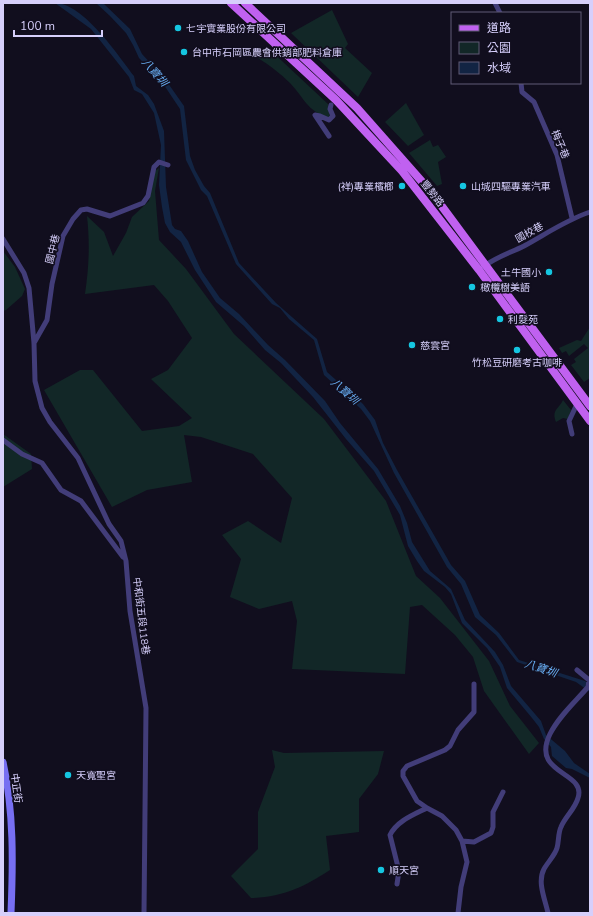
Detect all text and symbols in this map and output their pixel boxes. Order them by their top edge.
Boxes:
scale bar [14,12,102,38]
legend [451,12,581,84]
text: 100 m [20,18,55,34]
text: 道路 [487,20,511,36]
place label: 七宇實業股份有限公司 [186,22,286,36]
marker: 七宇實業股份有限公司 [173,23,183,33]
text: 公園 [487,40,511,56]
place label: 台中市石岡區農會供銷部肥料倉庫 [192,46,342,60]
marker: 台中市石岡區農會供銷部肥料倉庫 [179,47,189,57]
water label: 八寶圳 [138,55,172,91]
text: 水域 [487,60,511,76]
street label: 梅子巷 [548,128,572,161]
street label: 豐勢路 [417,178,447,210]
place label: (祥)專業檳榔 [338,180,394,194]
place label: 山城四驅專業汽車 [471,180,551,194]
marker: (祥)專業檳榔 [397,181,407,191]
marker: 山城四驅專業汽車 [458,181,468,191]
street label: 國校巷 [513,219,546,246]
street label: 國中巷 [43,233,63,265]
place label: 土牛國小 [501,266,541,280]
marker: 土牛國小 [544,267,554,277]
place label: 橄欖樹美語 [480,281,530,295]
marker: 橄欖樹美語 [467,282,477,292]
place label: 利髮苑 [508,313,538,327]
marker: 利髮苑 [495,314,505,324]
place label: 慈雲宮 [420,339,450,353]
marker: 慈雲宮 [407,340,417,350]
marker: 竹松豆研磨考古咖啡 [512,345,522,355]
place label: 竹松豆研磨考古咖啡 [472,356,562,370]
water label: 八寶圳 [327,375,364,409]
street label: 中和街五段118巷 [129,577,153,656]
water label: 八寶圳 [523,656,561,682]
place label: 天寬聖宮 [76,769,116,783]
marker: 天寬聖宮 [63,770,73,780]
street label: 中正街 [7,772,25,804]
place label: 順天宮 [389,864,419,878]
marker: 順天宮 [376,865,386,875]

